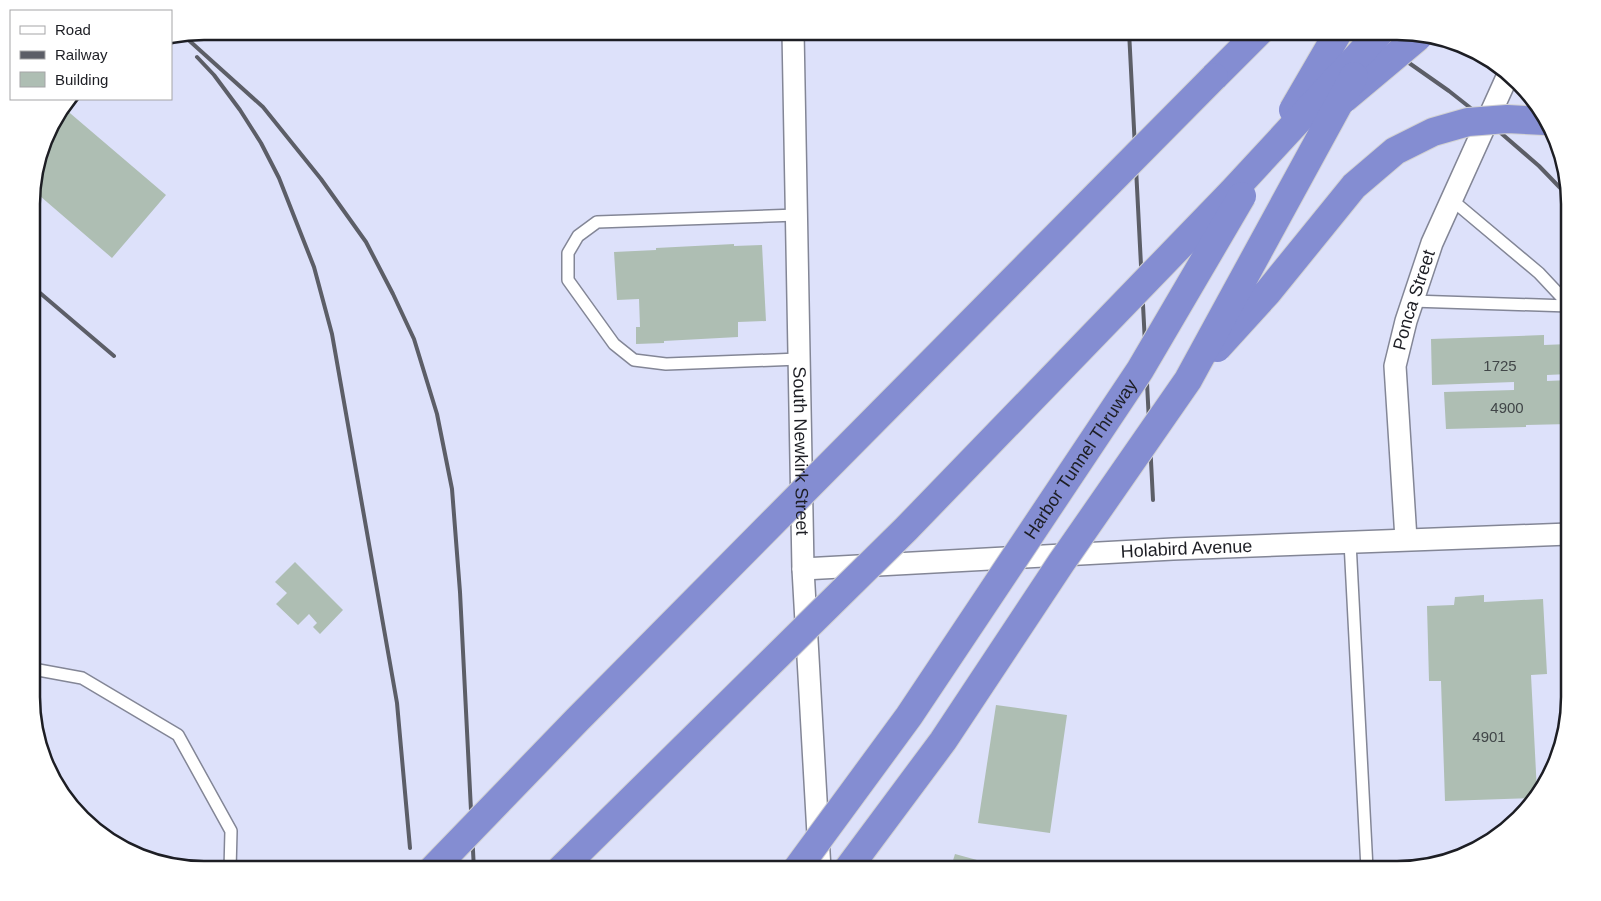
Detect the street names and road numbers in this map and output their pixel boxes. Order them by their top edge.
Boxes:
street label: Ponca Street [1389,247,1439,352]
street label: South Newkirk Street [789,366,812,536]
street label: Harbor Tunnel Thruway [1020,375,1141,543]
street label: Holabird Avenue [1120,536,1253,562]

